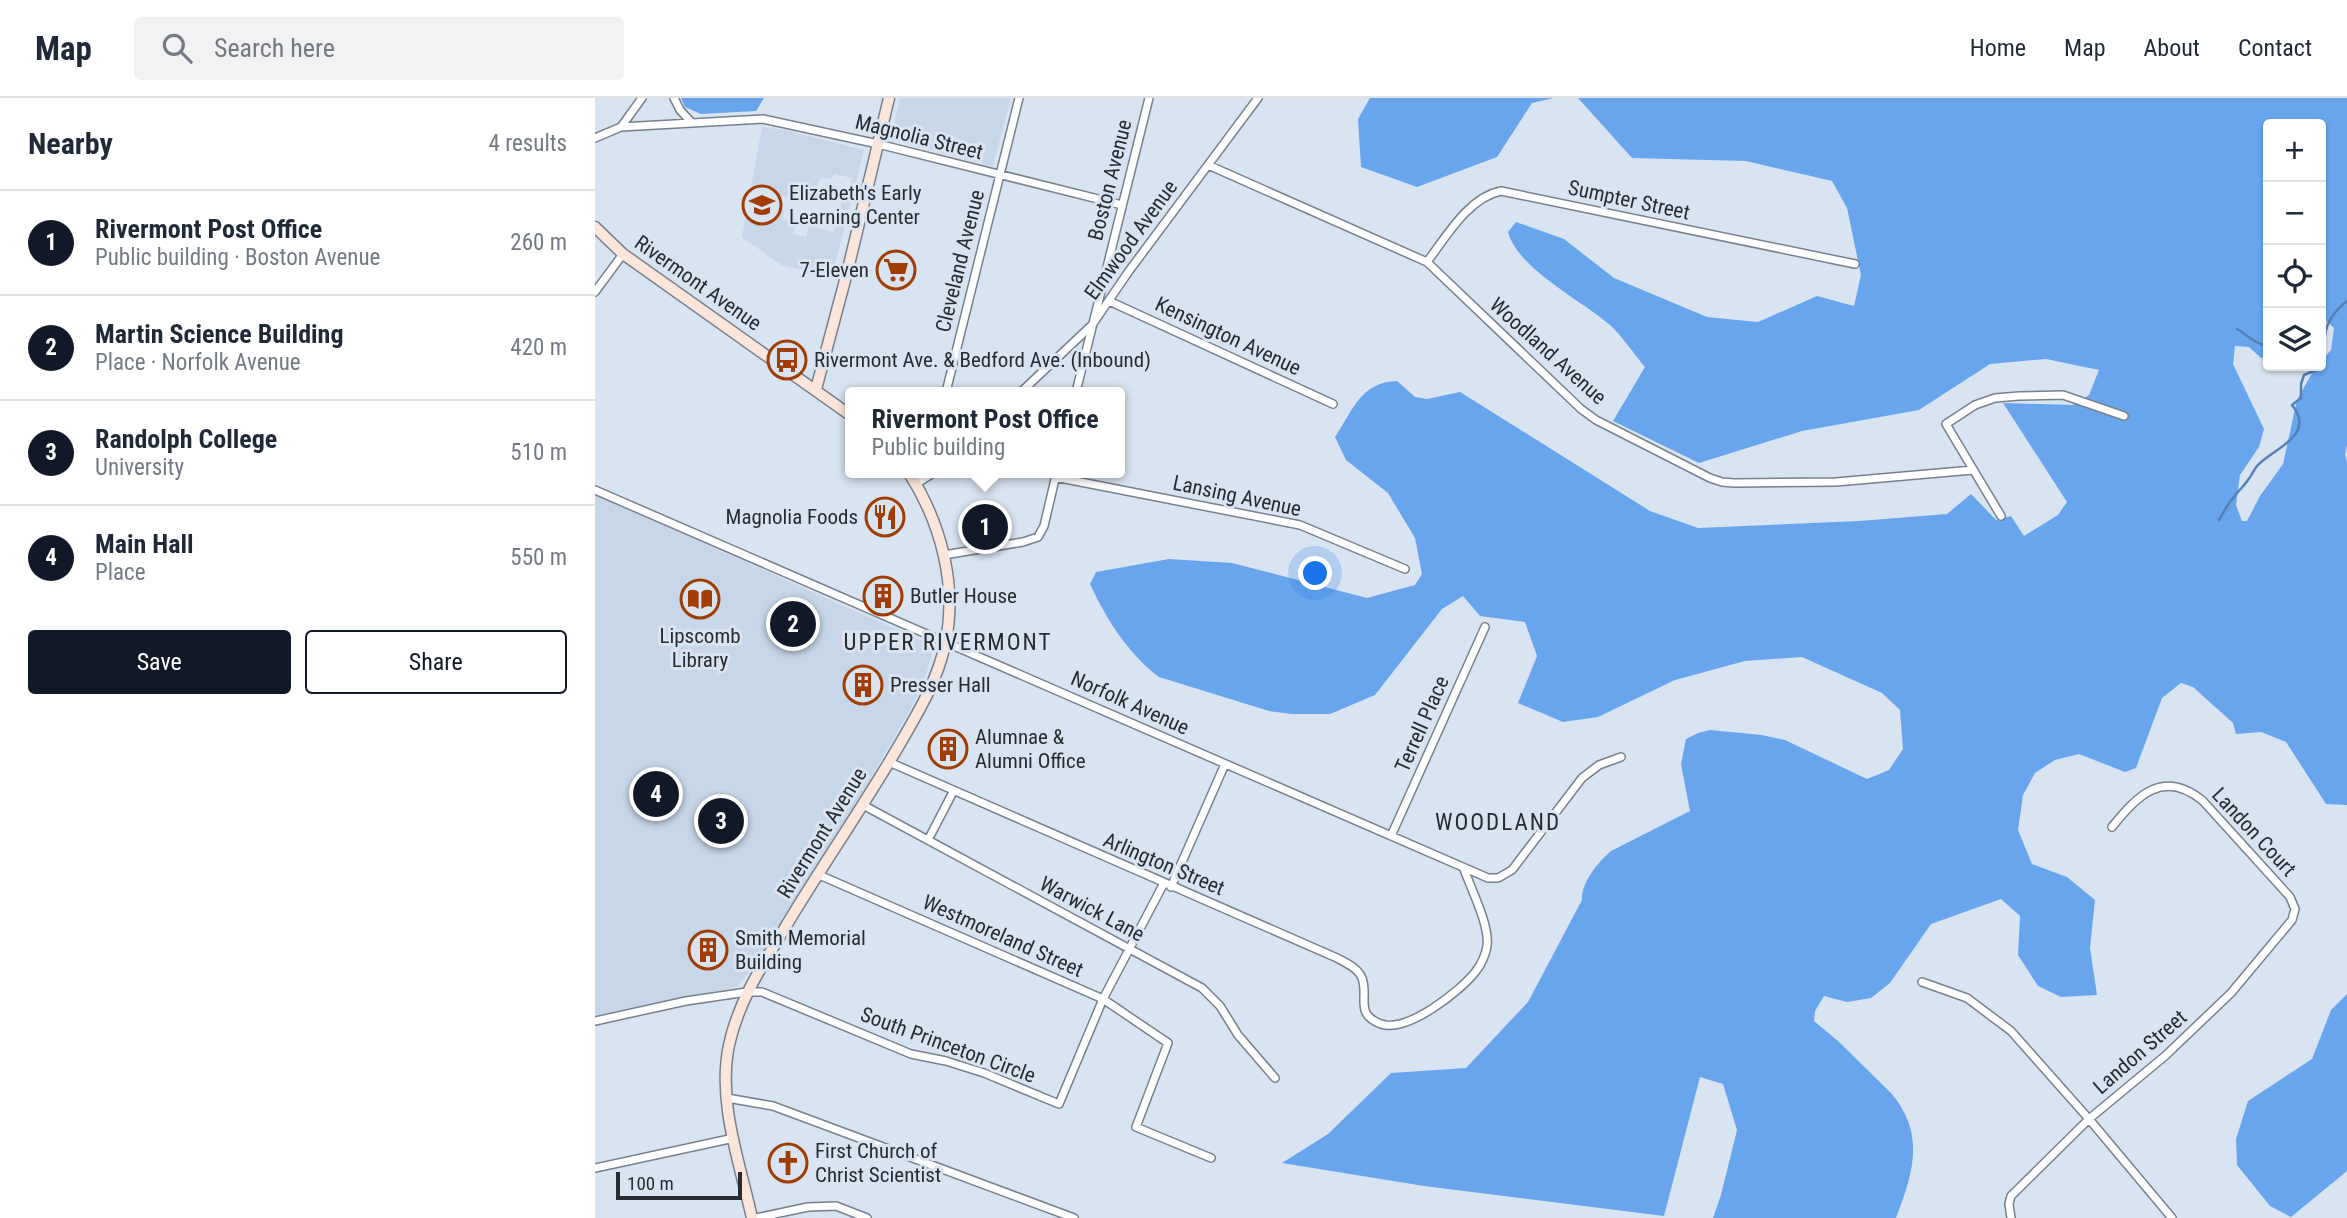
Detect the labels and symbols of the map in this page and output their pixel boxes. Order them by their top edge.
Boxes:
street label: Magnolia Street [853,110,985,164]
street label: Boston Avenue [1083,117,1137,243]
street label: Sumpter Street [1566,175,1692,225]
street label: Elmwood Avenue [1080,176,1182,304]
place label: Elizabeth's Early Learning Center [789,181,922,229]
school or university icon: Elizabeth's Early Learning Center [741,184,783,226]
street label: Cleveland Avenue [931,187,989,335]
street label: Rivermont Avenue [630,230,766,336]
supermarket icon: 7-Eleven [875,249,917,291]
place label: 7-Eleven [800,258,869,282]
street label: Kensington Avenue [1151,292,1305,380]
street label: Woodland Avenue [1485,293,1611,410]
bus stop icon: Rivermont Ave. & Bedford Ave. (Inbound) [766,339,808,381]
place label: Rivermont Ave. & Bedford Ave. (Inbound) [814,348,1151,372]
street label: Lansing Avenue [1171,471,1303,521]
restaurant icon: Magnolia Foods [864,496,906,538]
pin: 1 [962,501,1008,553]
place label: Magnolia Foods [726,505,858,529]
your location [1298,556,1332,590]
building icon: Butler House [862,575,904,617]
library icon: Lipscomb Library [679,578,721,620]
place label: Butler House [910,584,1017,608]
pin: 2 [770,598,816,650]
place label: Lipscomb Library [659,624,741,672]
district label: UPPER RIVERMONT [844,629,1052,656]
building icon: Presser Hall [842,664,884,706]
street label: Norfolk Avenue [1067,666,1193,740]
street label: Terrell Place [1390,672,1454,776]
place label: Presser Hall [890,673,991,697]
place label: Alumnae & Alumni Office [975,725,1086,773]
building icon: Alumnae & Alumni Office [927,728,969,770]
street label: Rivermont Avenue [772,763,872,903]
pin: 4 [633,768,679,820]
street label: Landon Court [2207,783,2301,881]
pin: 3 [698,795,744,847]
district label: WOODLAND [1435,809,1561,836]
street label: Arlington Street [1100,828,1228,900]
street label: Warwick Lane [1036,871,1148,947]
street label: Westmoreland Street [919,890,1087,982]
place label: Smith Memorial Building [735,926,866,974]
building icon: Smith Memorial Building [687,929,729,971]
street label: South Princeton Circle [857,1002,1039,1088]
street label: Landon Street [2089,1005,2191,1099]
place label: First Church of Christ Scientist [815,1139,941,1187]
church icon: First Church of Christ Scientist [767,1142,809,1184]
scale bar [616,1169,742,1201]

